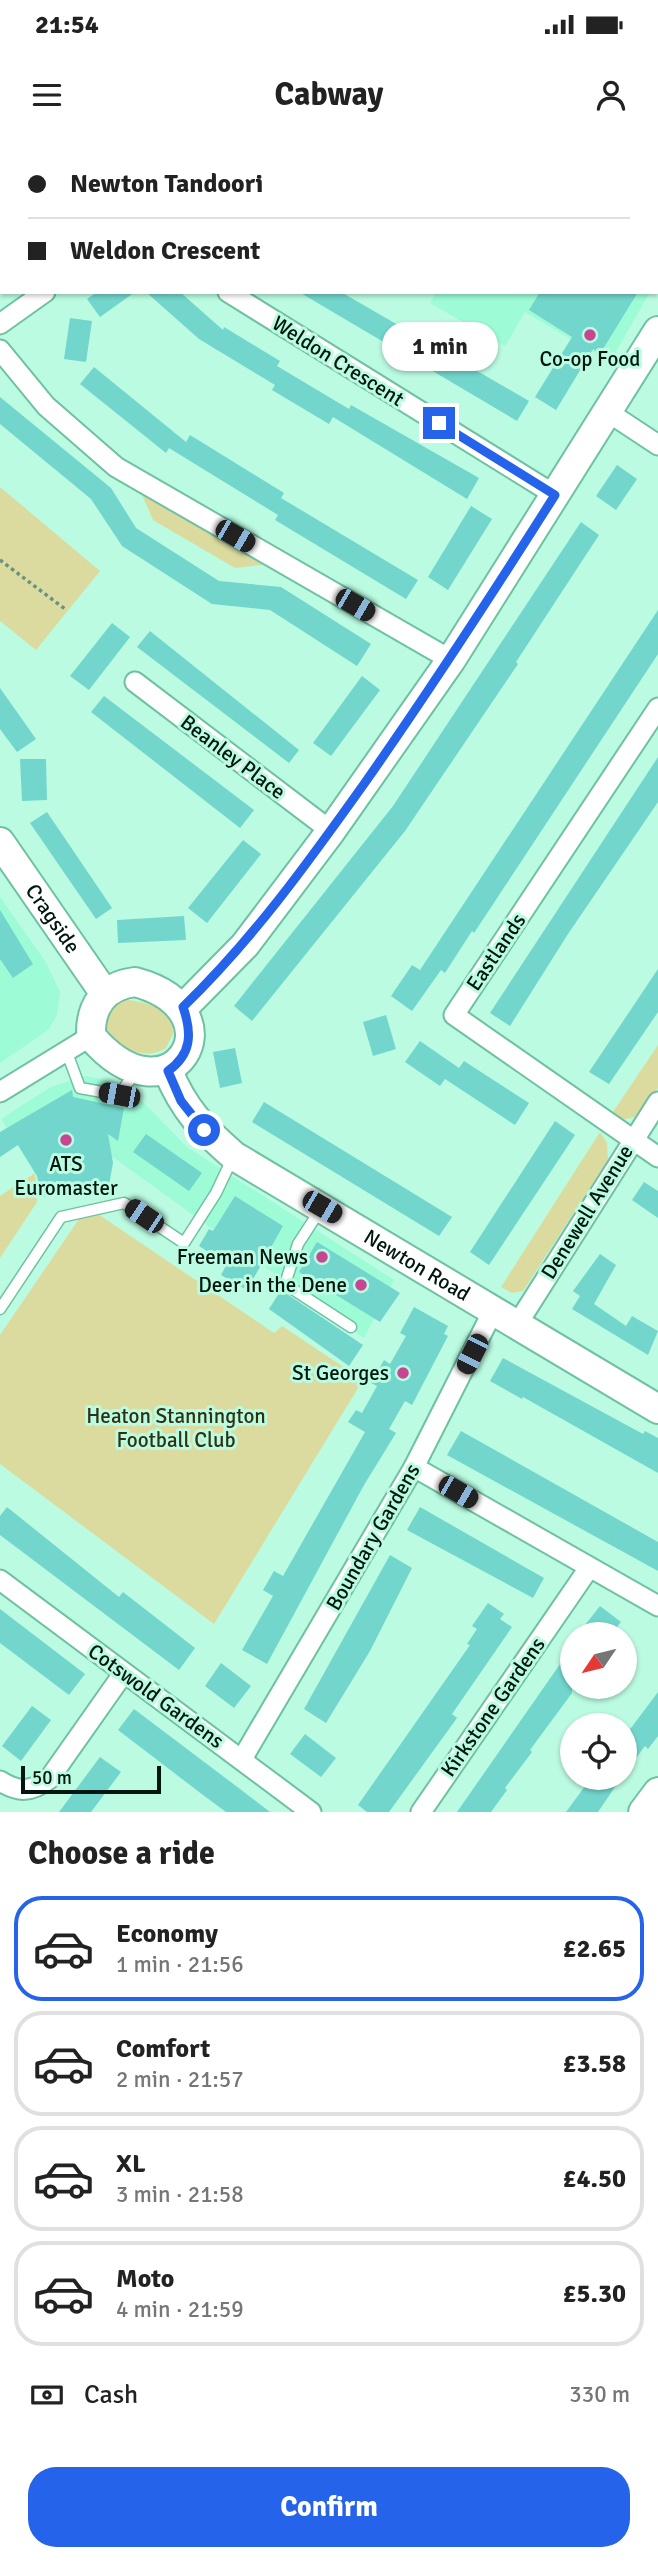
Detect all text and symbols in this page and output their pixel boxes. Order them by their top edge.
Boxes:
text: 21:54 [35,9,99,41]
text: Cabway [275,75,383,114]
icon: menu [28,76,66,114]
icon: person [592,76,630,114]
text: Newton Tandoori [70,168,263,200]
text: Weldon Crescent [70,235,260,267]
street label: Weldon Crescent [267,310,409,412]
callout: 1 min [381,322,497,370]
marker: Co-op Food [582,327,598,343]
text: 1 min [412,332,468,361]
place label: Co-op Food [540,346,640,372]
route end [423,407,455,439]
car [212,516,259,556]
car [332,585,379,625]
street label: Beanley Place [175,709,291,805]
street label: Cragside [20,879,86,958]
street label: Eastlands [461,908,531,996]
car [97,1081,142,1109]
route start [188,1114,220,1146]
marker: ATS Euromaster [58,1132,74,1148]
street label: Denewell Avenue [535,1140,639,1284]
place label: ATS Euromaster [14,1151,118,1201]
car [299,1187,346,1227]
car [121,1196,168,1236]
street label: Newton Road [359,1224,475,1307]
place label: Freeman News [177,1244,308,1270]
marker: Freeman News [314,1249,330,1265]
place label: Deer in the Dene [198,1272,347,1298]
marker: Deer in the Dene [353,1277,369,1293]
car [454,1331,491,1377]
place label: St Georges [292,1360,389,1386]
marker: St Georges [395,1365,411,1381]
park label: Heaton Stannington Football Club [86,1403,266,1453]
street label: Boundary Gardens [320,1459,426,1615]
car [435,1472,482,1512]
north arrow [560,1622,637,1699]
map controls [560,1622,637,1790]
street label: Kirkstone Gardens [435,1632,551,1782]
street label: Cotswold Gardens [83,1638,229,1754]
button: locate [560,1713,637,1790]
scale bar [21,1763,161,1795]
text: 50 m [32,1766,72,1790]
text: Choose a ride [28,1834,215,1873]
icon: car [32,1917,95,1980]
text: Economy [116,1918,218,1950]
text: £2.65 [562,1933,626,1965]
text: 1 min · 21:56 [116,1950,244,1979]
icon: car [32,2032,95,2095]
text: Comfort [116,2033,210,2065]
text: £3.58 [562,2048,626,2080]
text: 2 min · 21:57 [116,2065,244,2094]
icon: car [32,2147,95,2210]
text: XL [116,2148,146,2180]
text: £4.50 [562,2163,626,2195]
text: 3 min · 21:58 [116,2180,244,2209]
icon: car [32,2262,95,2325]
text: Moto [116,2263,174,2295]
text: £5.30 [562,2278,626,2310]
text: 4 min · 21:59 [116,2295,244,2324]
icon: cash [28,2376,66,2414]
text: Cash [84,2379,138,2411]
text: 330 m [569,2380,630,2409]
button: Confirm [28,2467,630,2547]

